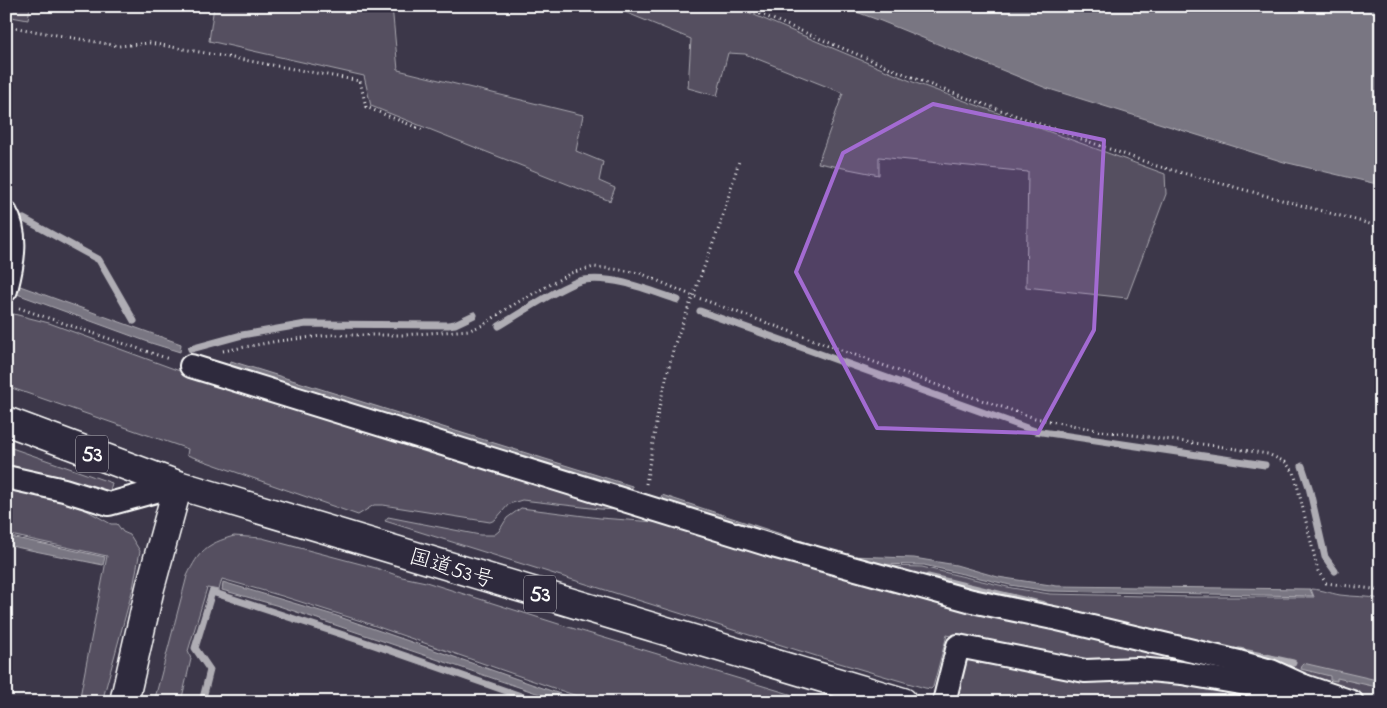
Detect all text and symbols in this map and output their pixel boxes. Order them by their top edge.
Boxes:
road number: 53 [76,436,108,472]
street label: 国道53号 [405,542,498,598]
road number: 53 [524,576,556,612]

